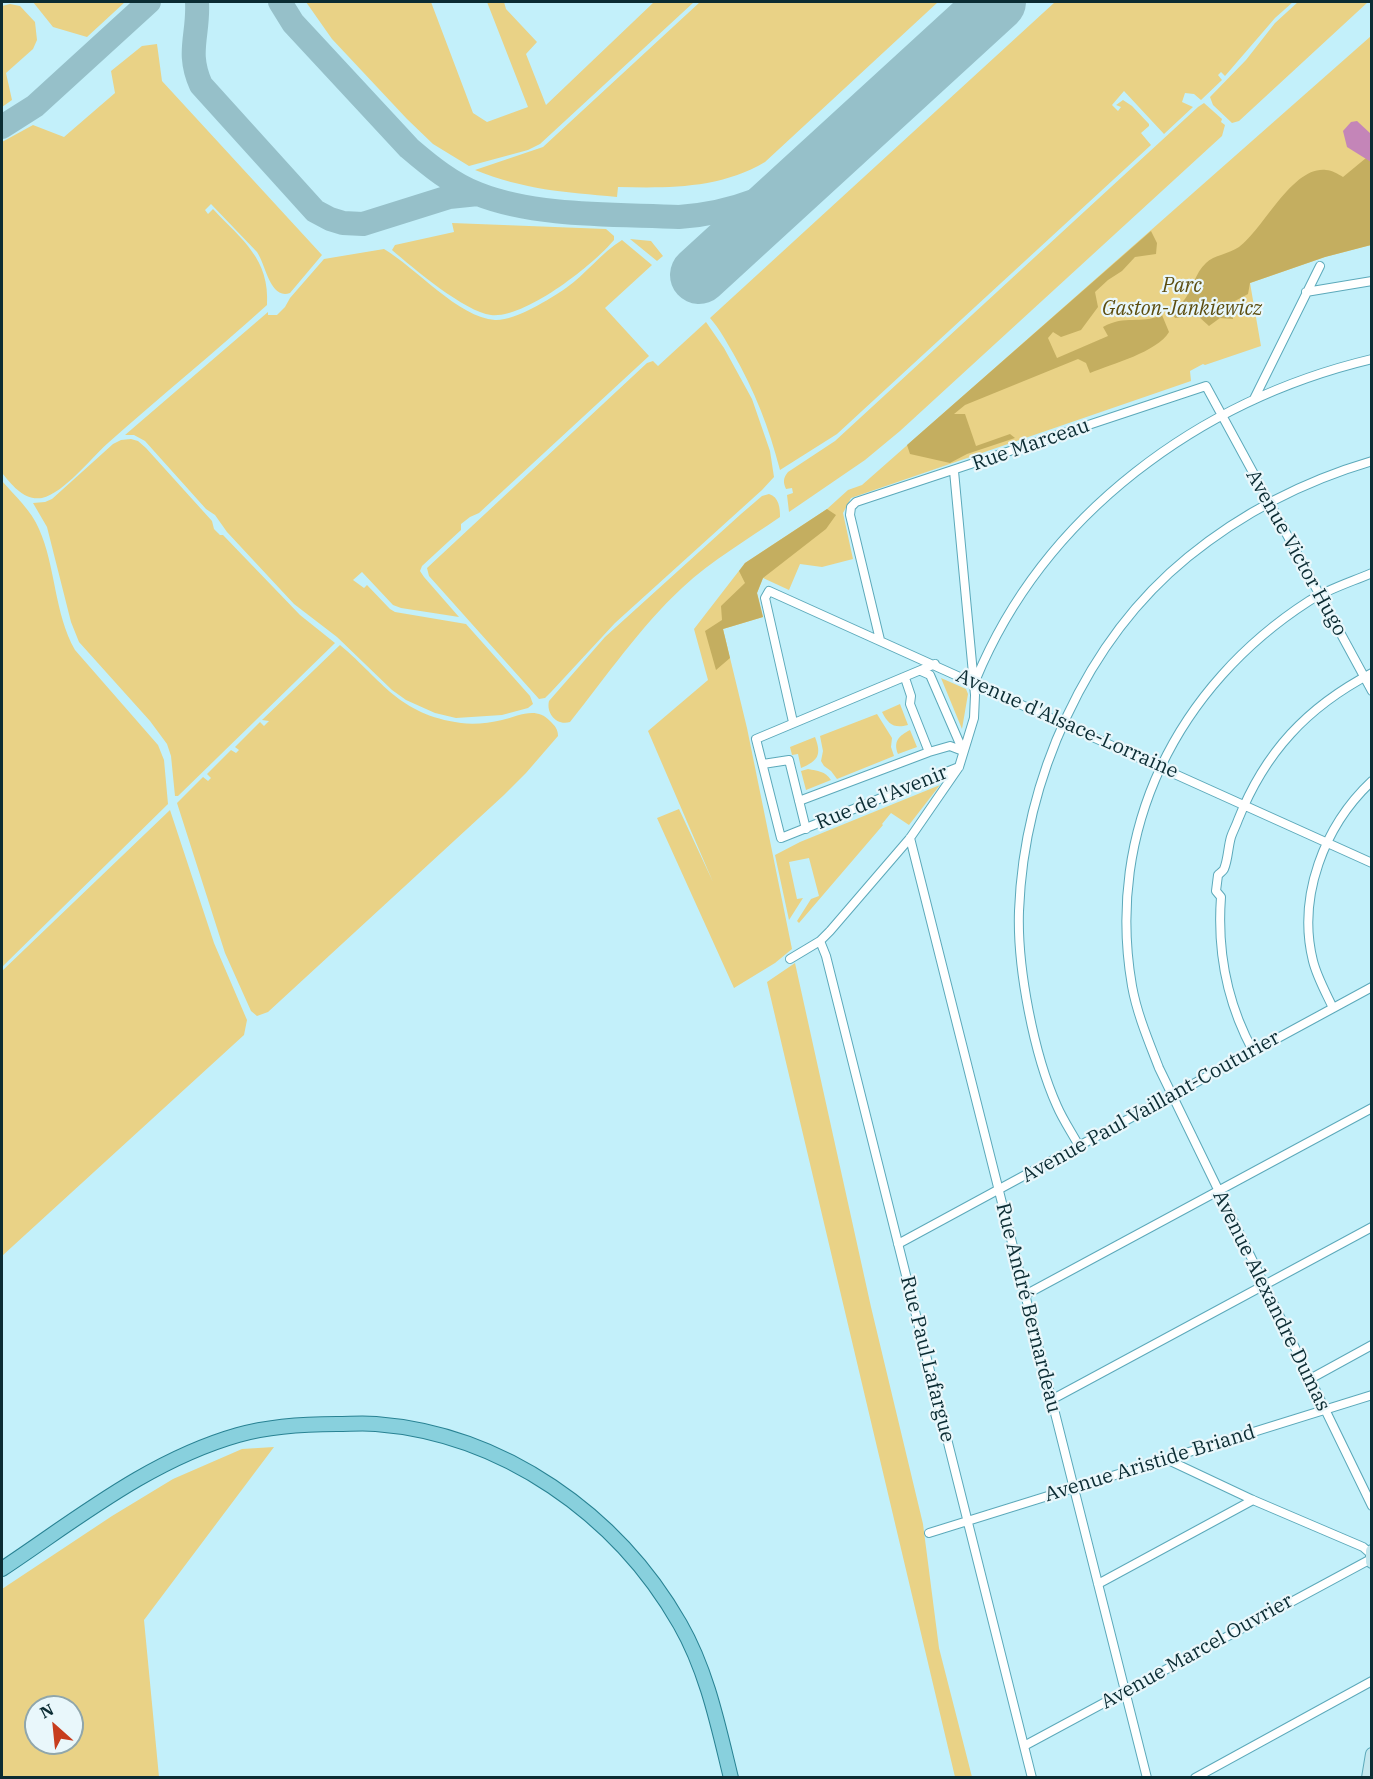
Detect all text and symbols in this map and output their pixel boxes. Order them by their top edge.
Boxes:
park label: Parc Gaston-Jankiewicz [1102,274,1262,321]
street label: Rue Marceau [969,414,1093,476]
street label: Avenue Victor Hugo [1240,466,1352,640]
street label: Avenue d'Alsace-Lorraine [952,664,1182,784]
street label: Rue de l'Avenir [813,761,951,835]
street label: Avenue Paul Vaillant-Couturier [1018,1026,1284,1188]
street label: Avenue Alexandre Dumas [1207,1187,1335,1415]
street label: Rue André Bernardeau [990,1200,1066,1416]
street label: Rue Paul Lafargue [895,1273,959,1445]
street label: Avenue Aristide Briand [1042,1421,1258,1507]
street label: Avenue Marcel Ouvrier [1097,1589,1297,1715]
north arrow [24,1695,84,1755]
text: N [37,1699,57,1723]

